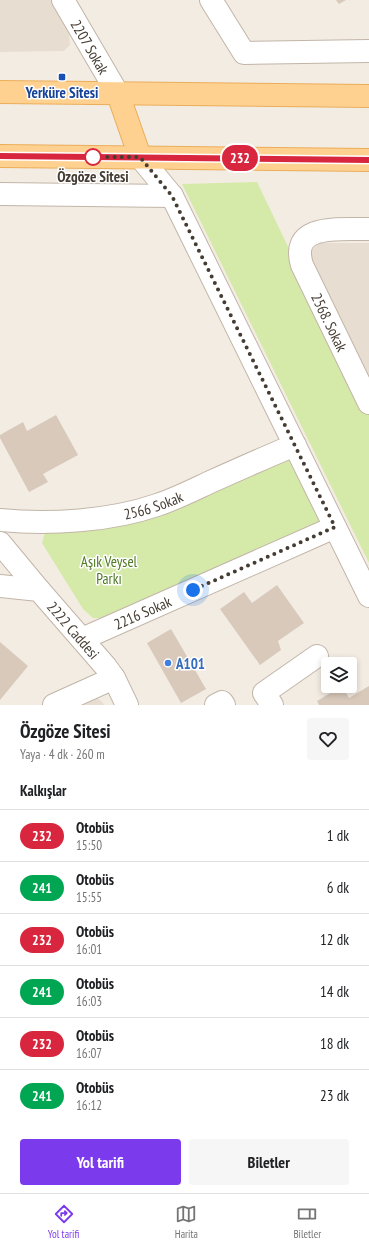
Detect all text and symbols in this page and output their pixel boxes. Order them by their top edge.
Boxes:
street label: 2207 Sokak [67,16,114,78]
marker: Yerküre Sitesi [57,72,67,82]
place label: Yerküre Sitesi [24,83,99,102]
line badge: 232 [217,145,263,171]
marker: Özgöze Sitesi [84,148,102,166]
text: 232 [230,149,250,167]
place label: Özgöze Sitesi [57,167,129,186]
street label: 2568. Sokak [308,290,352,355]
street label: 2566 Sokak [122,486,186,523]
park label: Aşık Veysel Parkı [81,552,138,588]
your location [183,580,203,600]
street label: 2216 Sokak [111,591,174,633]
street label: 2222 Caddesi [43,597,104,663]
place label: A101 [175,654,205,673]
map controls [321,657,357,693]
button: layers [321,657,357,693]
marker: A101 [163,658,173,668]
button: heart [307,718,349,760]
text: Özgöze Sitesi [20,719,111,743]
text: Yaya · 4 dk · 260 m [20,746,105,763]
text: Kalkışlar [20,781,66,800]
text: Otobüs [76,818,114,837]
text: 1 dk [327,826,349,845]
text: 232 [32,827,52,845]
text: 15:50 [76,837,102,854]
text: Otobüs [76,870,114,889]
text: 6 dk [327,878,349,897]
text: 241 [32,879,52,897]
text: 15:55 [76,889,102,906]
text: Otobüs [76,922,114,941]
text: 12 dk [320,930,349,949]
text: 232 [32,931,52,949]
text: 16:01 [76,941,102,958]
text: Otobüs [76,974,114,993]
text: 14 dk [320,982,349,1001]
text: 241 [32,983,52,1001]
text: 16:03 [76,993,102,1010]
text: Otobüs [76,1026,114,1045]
text: 18 dk [320,1034,349,1053]
text: 232 [32,1035,52,1053]
text: 16:07 [76,1045,102,1062]
text: Otobüs [76,1078,114,1097]
text: 23 dk [320,1086,349,1105]
text: 241 [32,1087,52,1105]
text: 16:12 [76,1097,102,1114]
button: Yol tarifi [20,1139,181,1185]
button: Biletler [189,1139,349,1185]
tab: Yol tarifi [48,1203,79,1241]
tab: Harita [175,1203,198,1241]
tab: Biletler [293,1203,321,1241]

